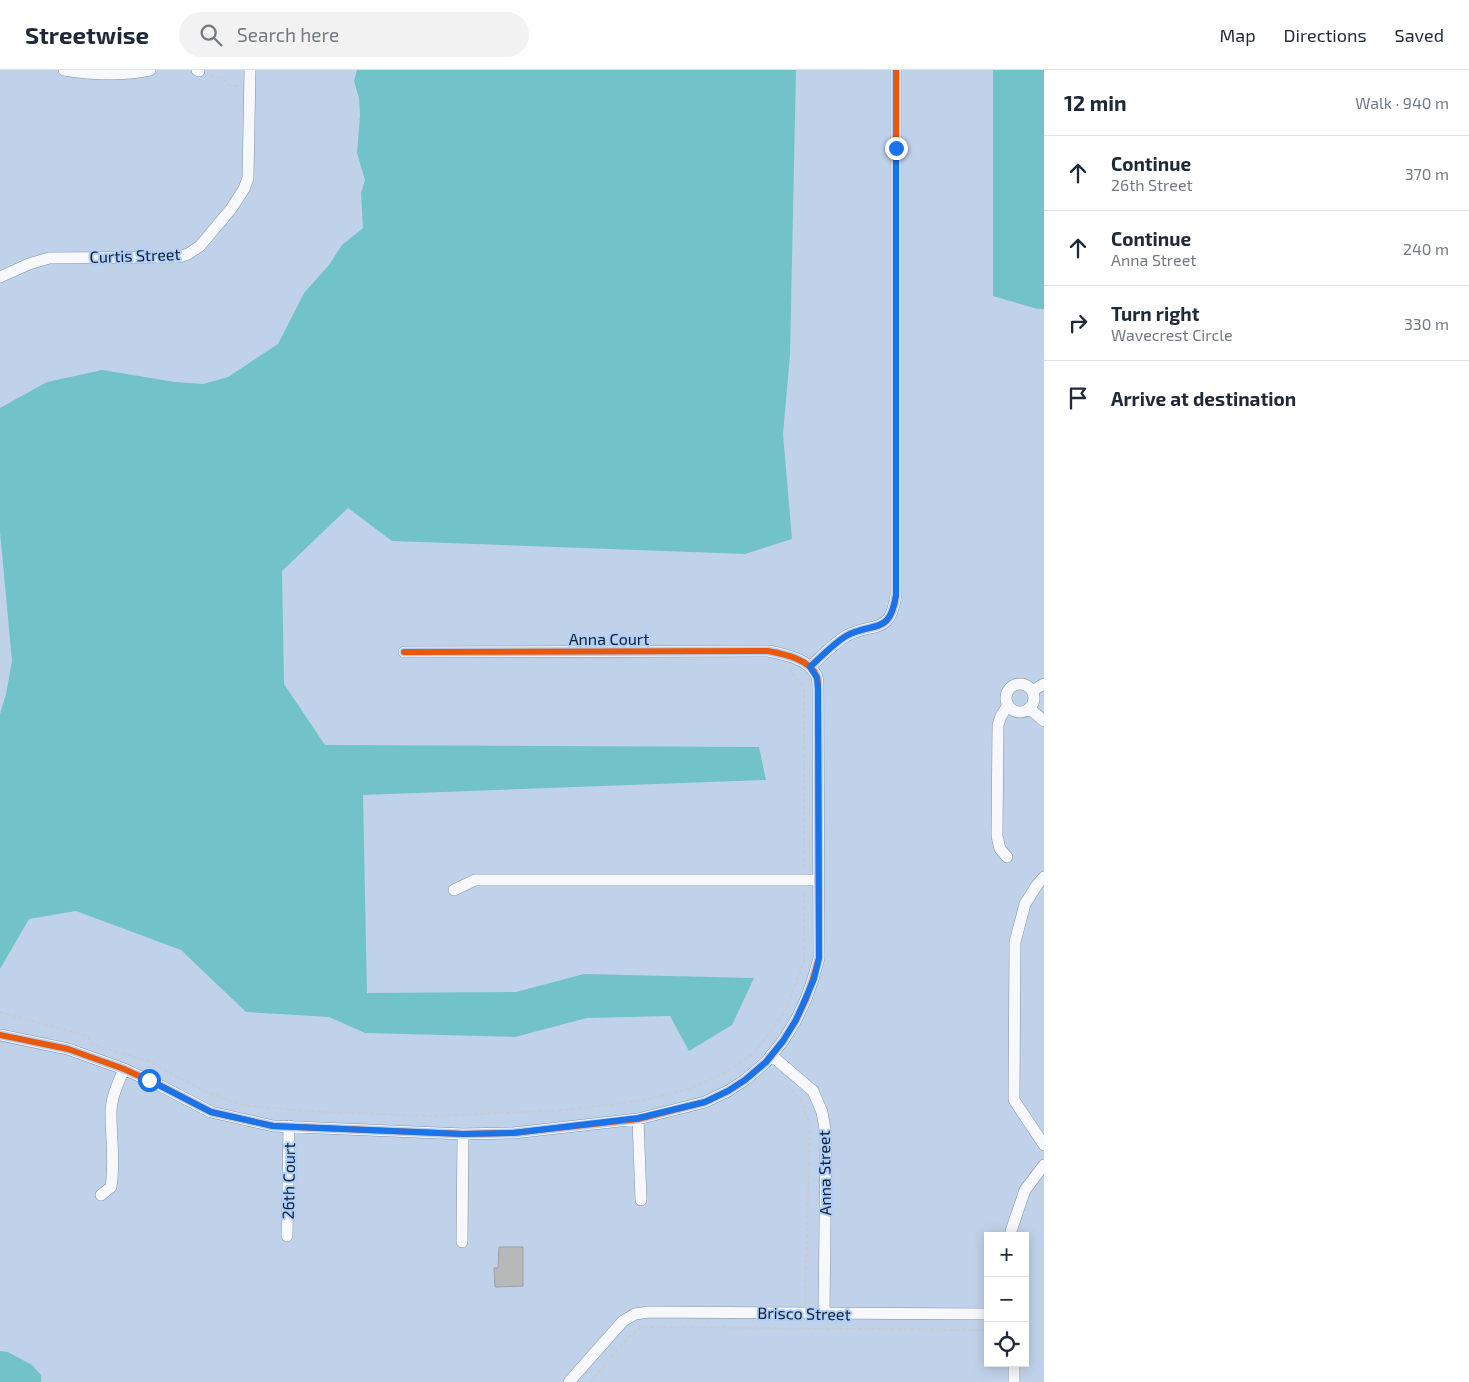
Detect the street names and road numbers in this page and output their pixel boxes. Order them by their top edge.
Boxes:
street label: Curtis Street [89,244,181,266]
street label: Anna Court [569,629,649,648]
street label: Anna Street [814,1130,834,1216]
street label: 26th Court [278,1142,298,1220]
street label: Brisco Street [757,1303,851,1323]

